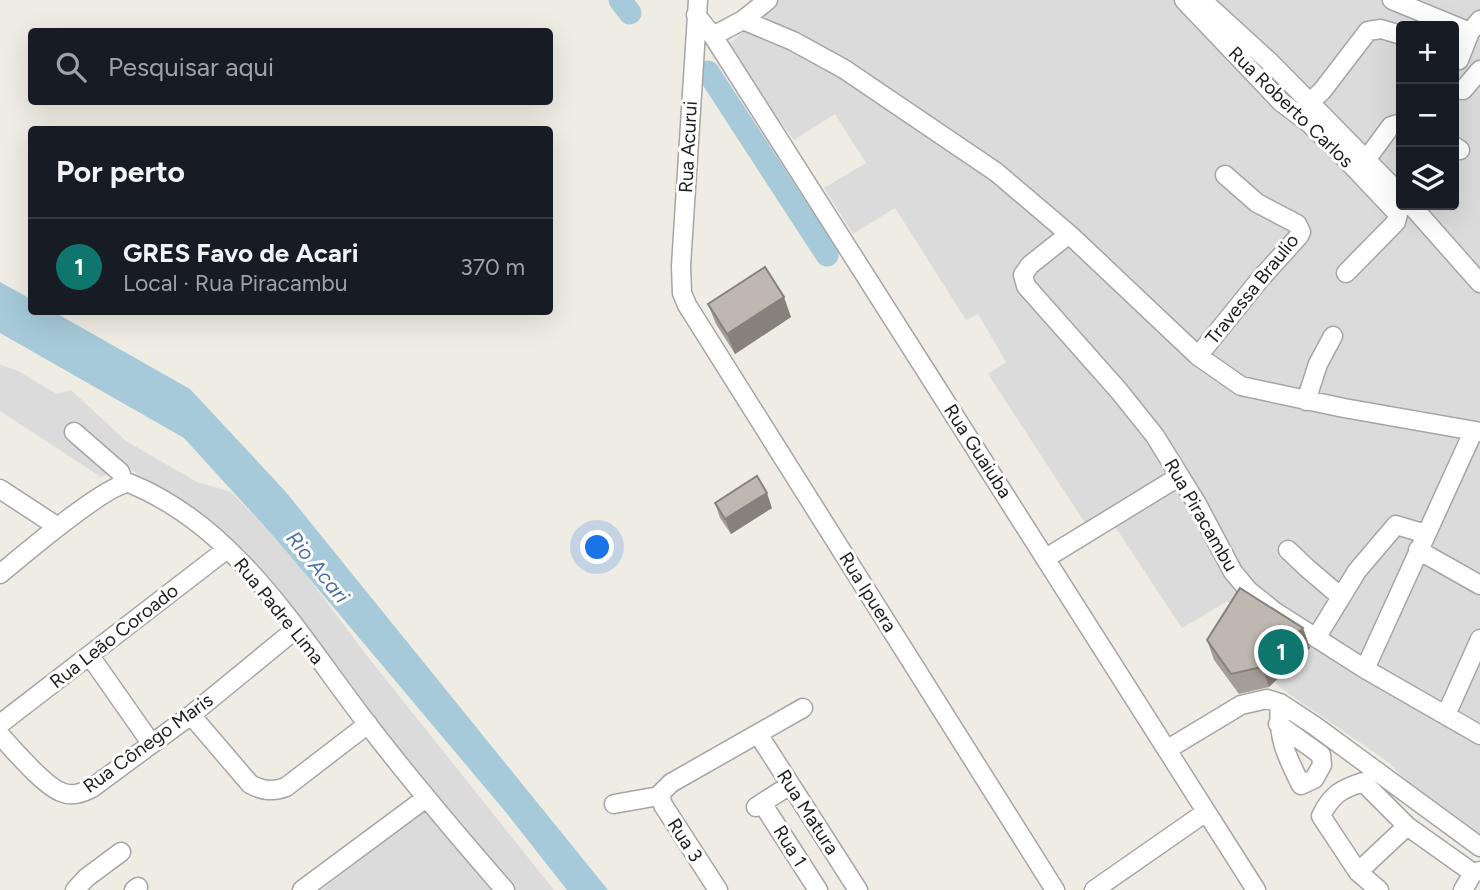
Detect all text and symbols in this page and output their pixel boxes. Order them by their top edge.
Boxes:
map controls [1396,21,1459,210]
button: + [1396,21,1459,84]
search box [28,28,553,105]
street label: Rua Roberto Carlos [1224,42,1358,172]
icon: search [52,48,90,86]
text: Pesquisar aqui [108,51,274,83]
button: − [1396,84,1459,147]
street label: Rua Acurui [674,100,702,194]
button: layers [1396,147,1459,210]
text: Por perto [56,153,185,190]
street label: Travessa Braulio [1200,229,1304,349]
text: GRES Favo de Acari [123,237,358,269]
text: 1 [74,253,84,281]
text: 370 m [460,253,525,281]
text: Local · Rua Piracambu [123,269,348,297]
street label: Rua Guaiuba [939,400,1017,502]
street label: Rua Piracambu [1159,455,1243,575]
water label: Rio Acari [281,526,355,608]
your location [580,530,614,564]
street label: Rua Ipuera [834,548,902,636]
street label: Rua Padre Lima [229,553,329,669]
street label: Rua Leão Coroado [45,579,183,693]
pin: 1 [1258,626,1304,678]
street label: Rua Cônego Maris [79,688,218,798]
street label: Rua Matura [772,765,844,859]
street label: Rua 3 [662,814,708,866]
street label: Rua 1 [768,821,812,871]

